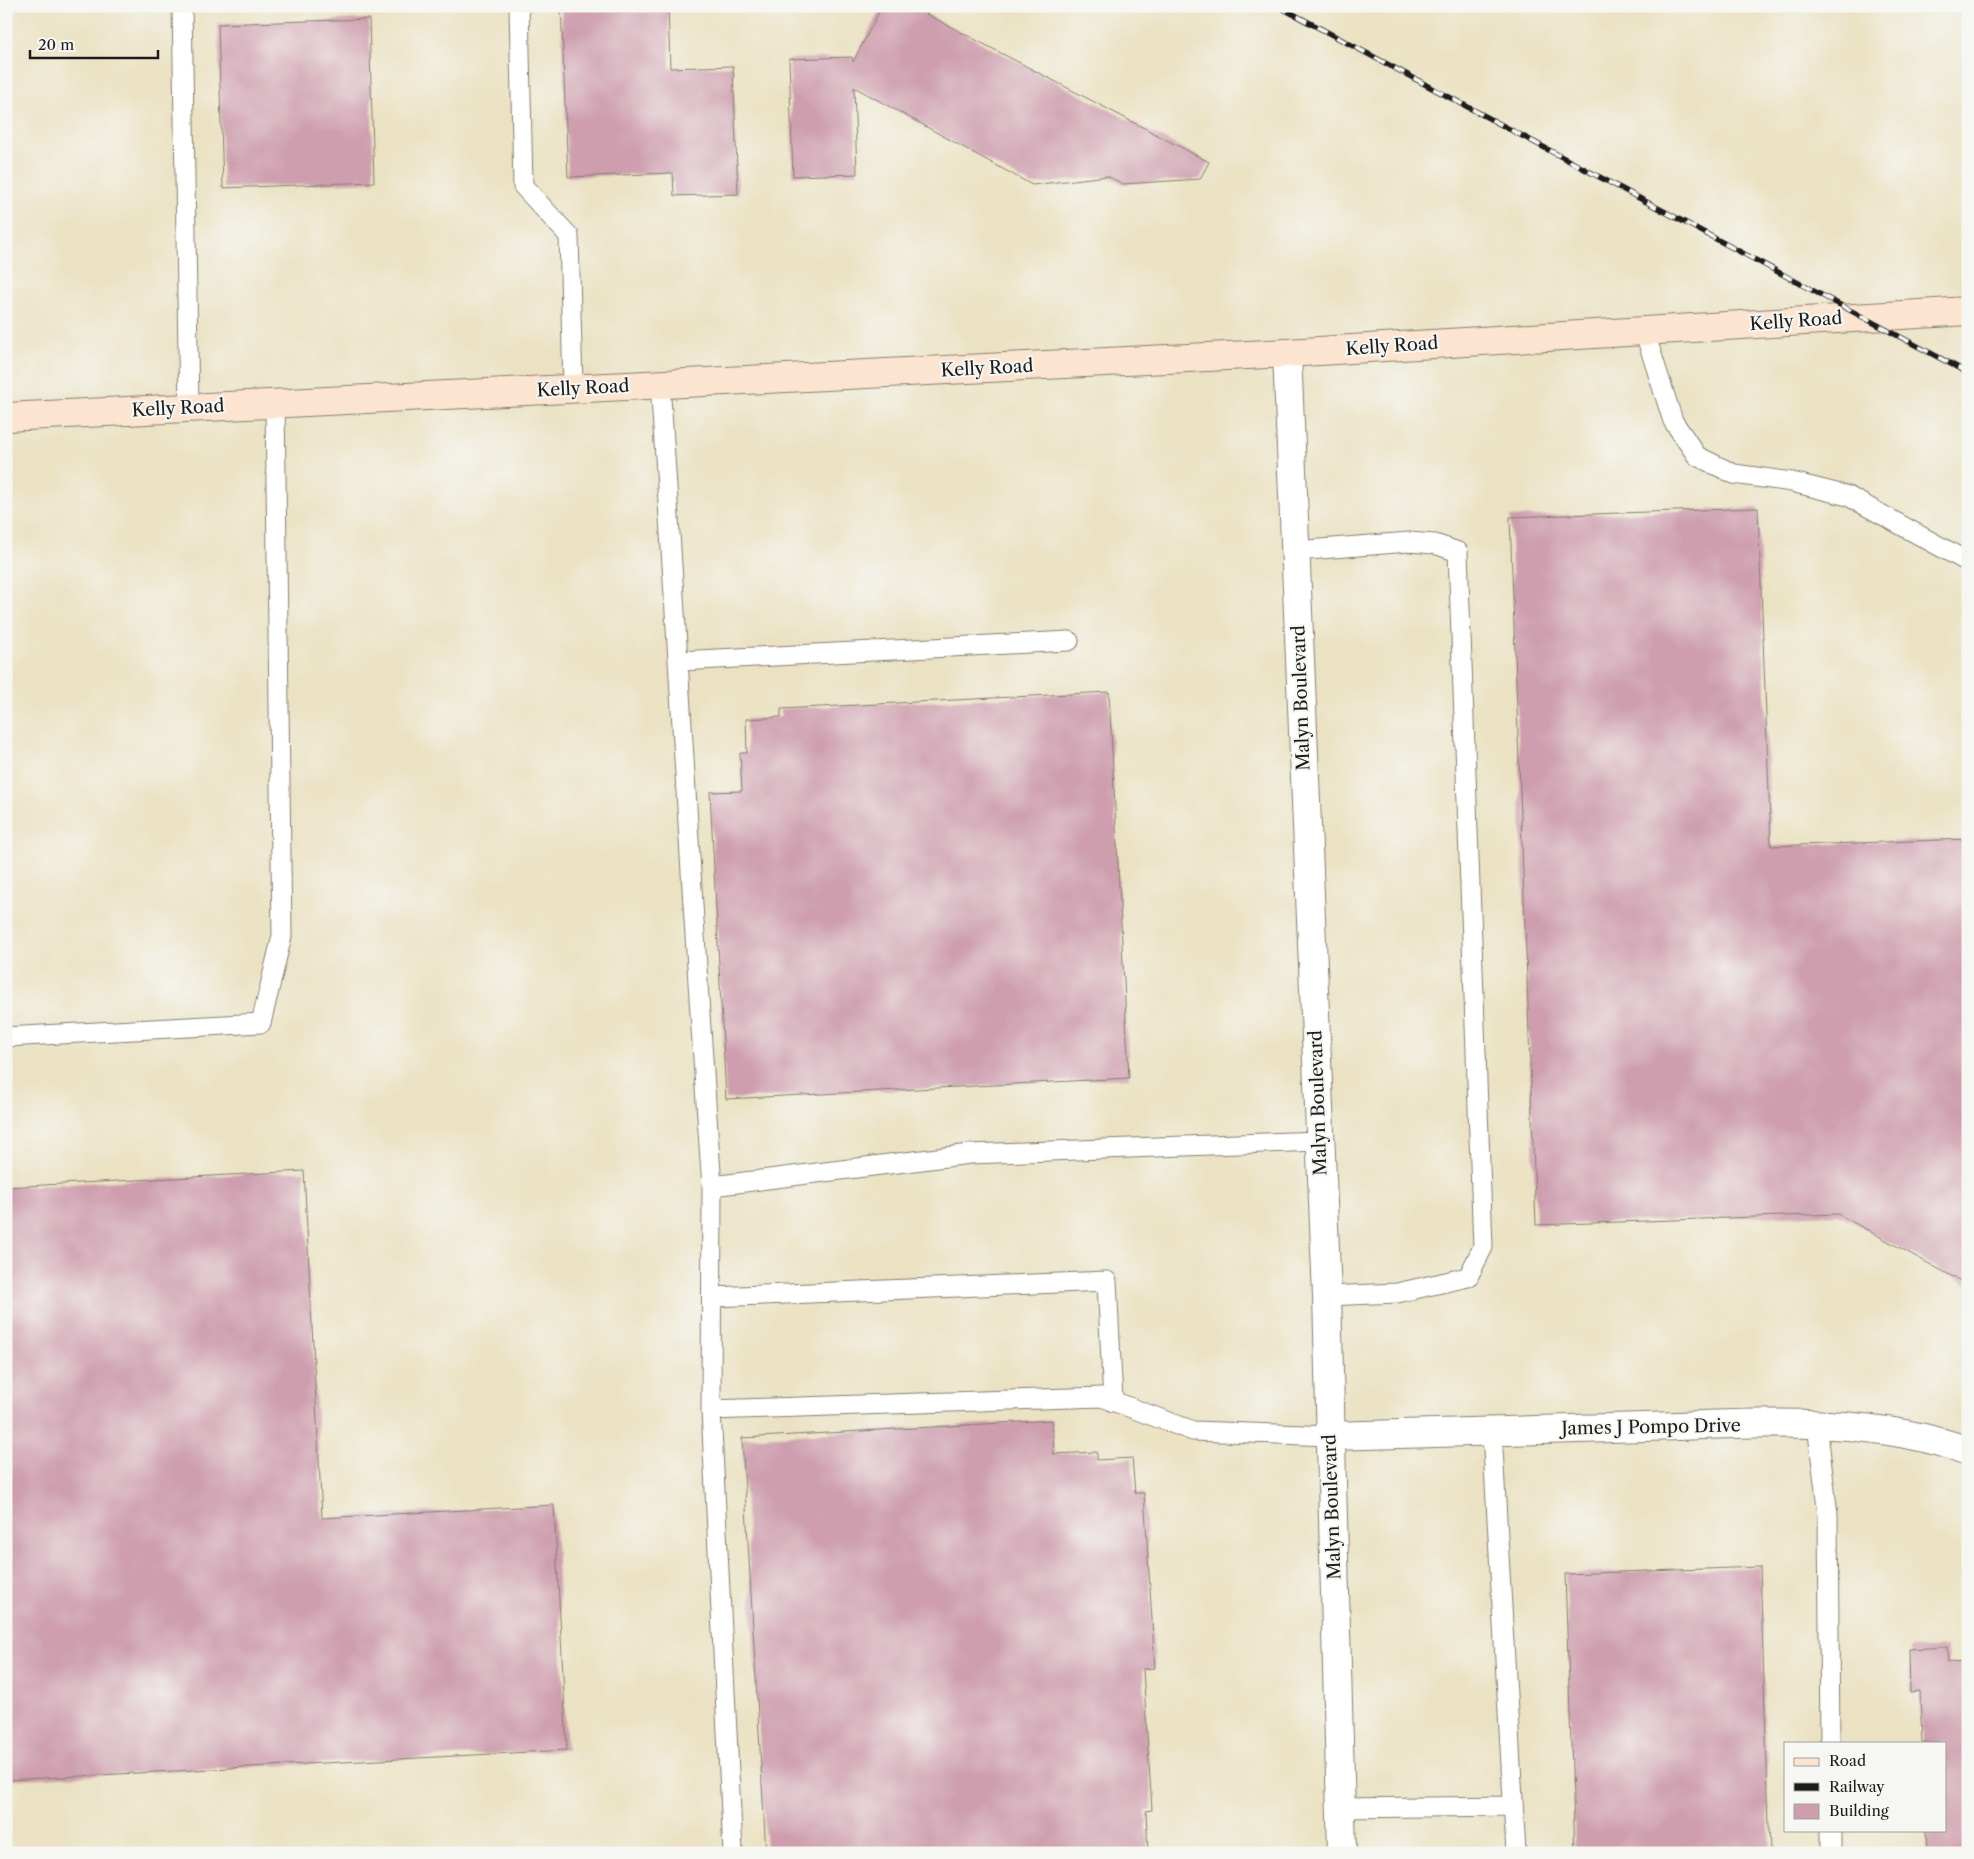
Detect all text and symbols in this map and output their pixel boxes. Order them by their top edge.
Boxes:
scale bar [30,28,158,60]
text: 20 m [38,35,74,54]
street label: Kelly Road [1749,307,1843,335]
street label: Kelly Road [1345,332,1439,360]
street label: Kelly Road [940,355,1034,381]
street label: Kelly Road [536,375,630,401]
street label: Kelly Road [131,395,225,421]
street label: Malyn Boulevard [1287,625,1315,771]
street label: Malyn Boulevard [1304,1030,1332,1176]
street label: James J Pompo Drive [1558,1414,1741,1440]
street label: Malyn Boulevard [1318,1434,1346,1580]
legend [1784,1742,1946,1832]
text: Road [1829,1751,1866,1770]
text: Railway [1829,1777,1885,1796]
text: Building [1829,1801,1889,1820]

